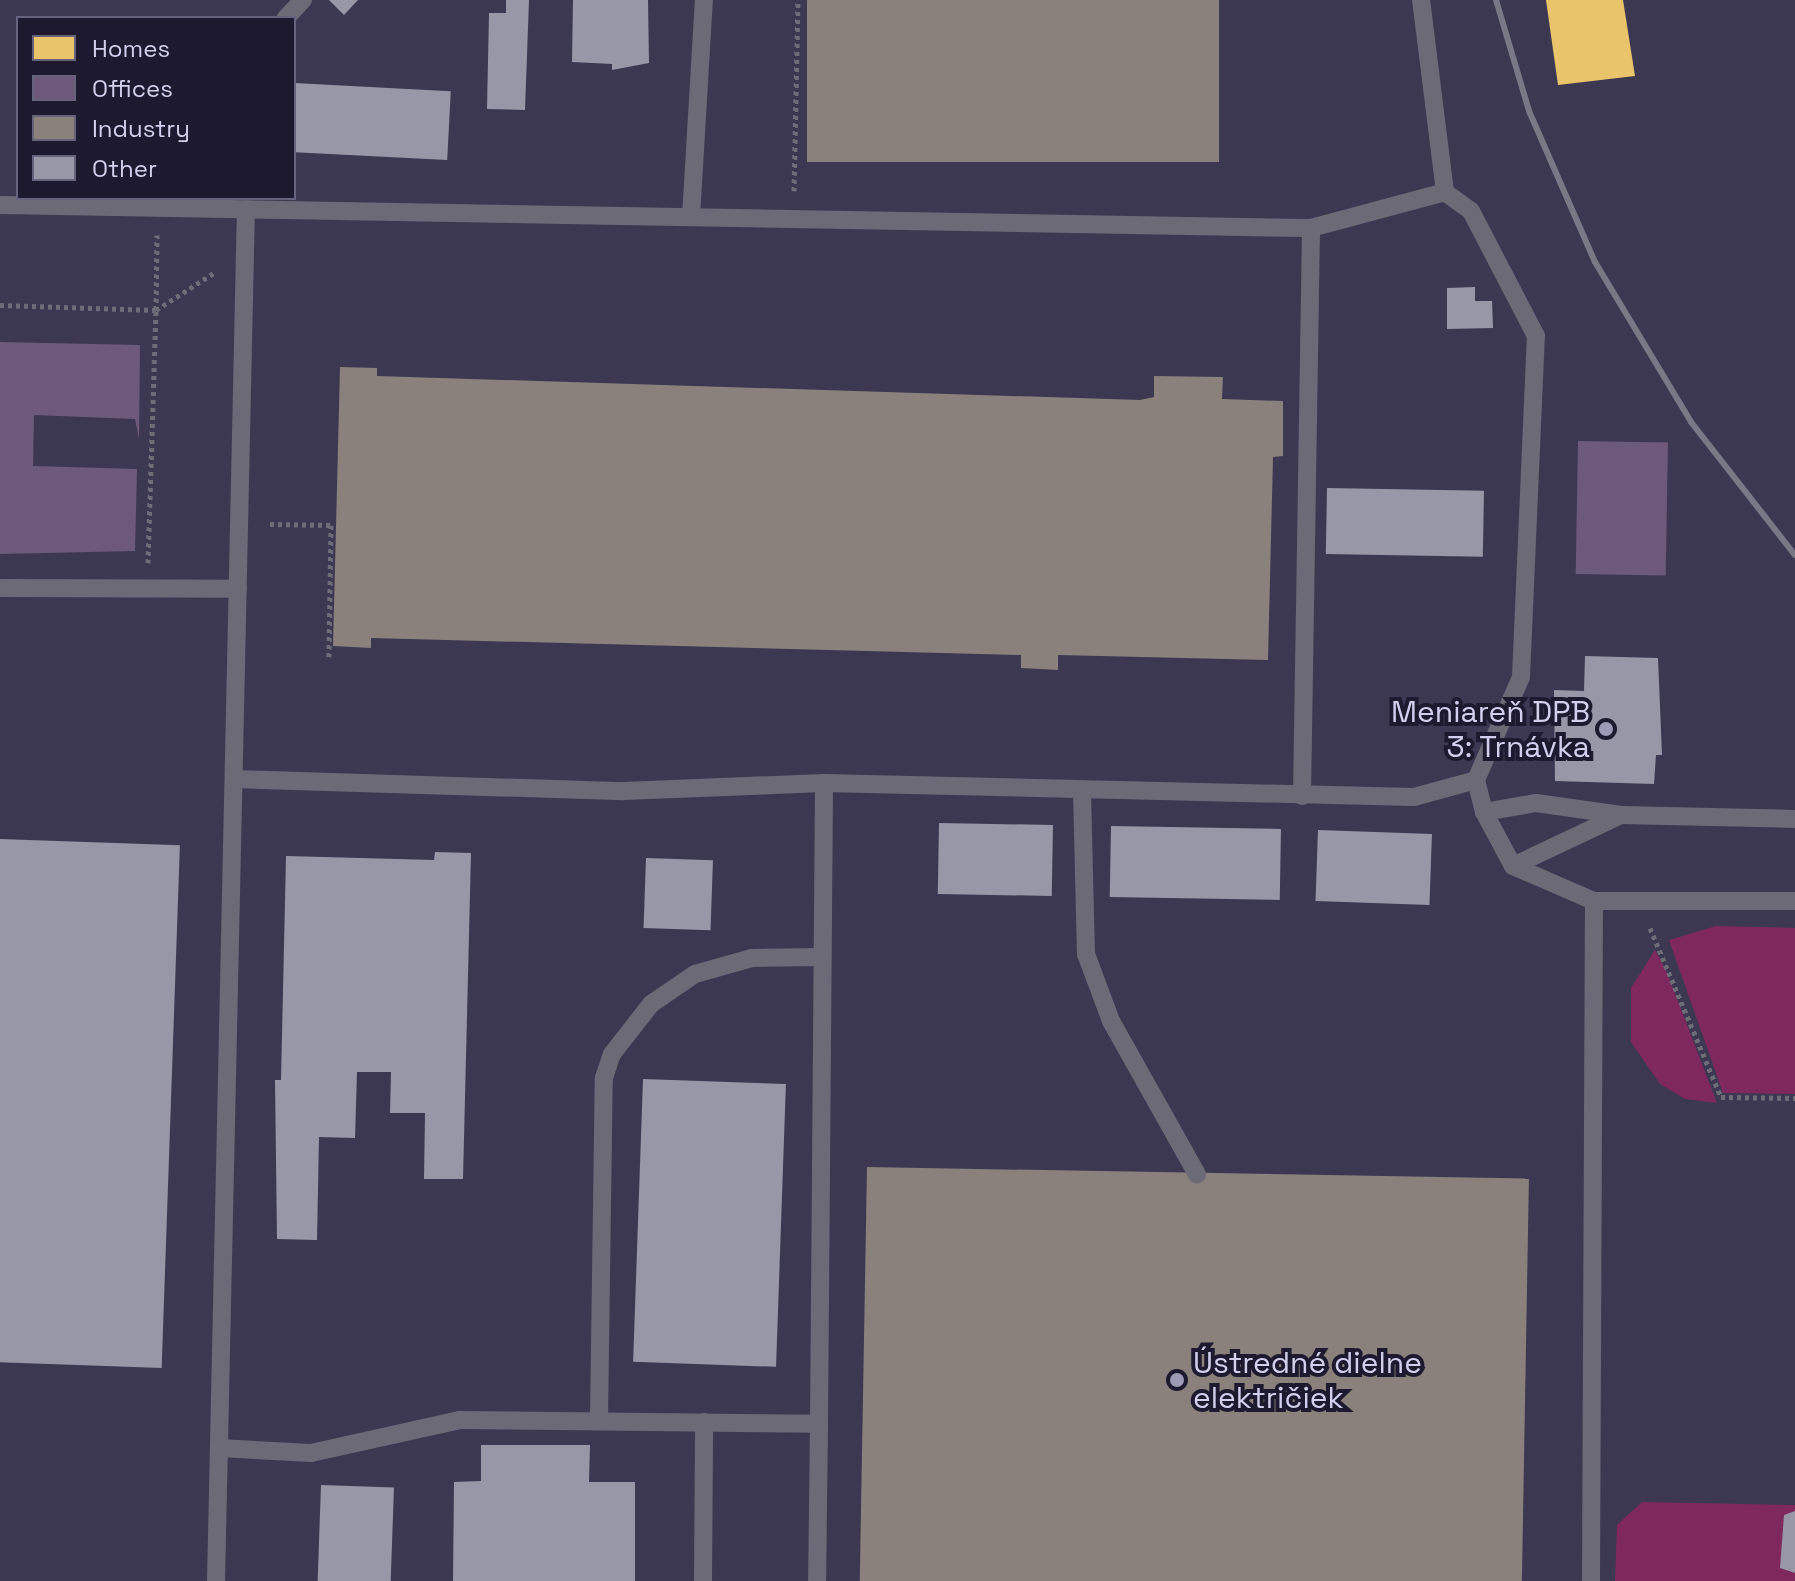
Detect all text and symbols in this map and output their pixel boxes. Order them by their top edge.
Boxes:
legend [16,16,296,200]
text: Homes [92,33,170,64]
text: Offices [92,73,173,104]
text: Industry [92,113,190,144]
text: Other [92,153,157,184]
place label: Meniareň DPB 3: Trnávka [1391,694,1590,764]
marker: Meniareň DPB 3: Trnávka [1597,720,1615,738]
place label: Ústredné dielne električiek [1193,1345,1422,1416]
marker: Ústredné dielne električiek [1168,1371,1186,1389]

